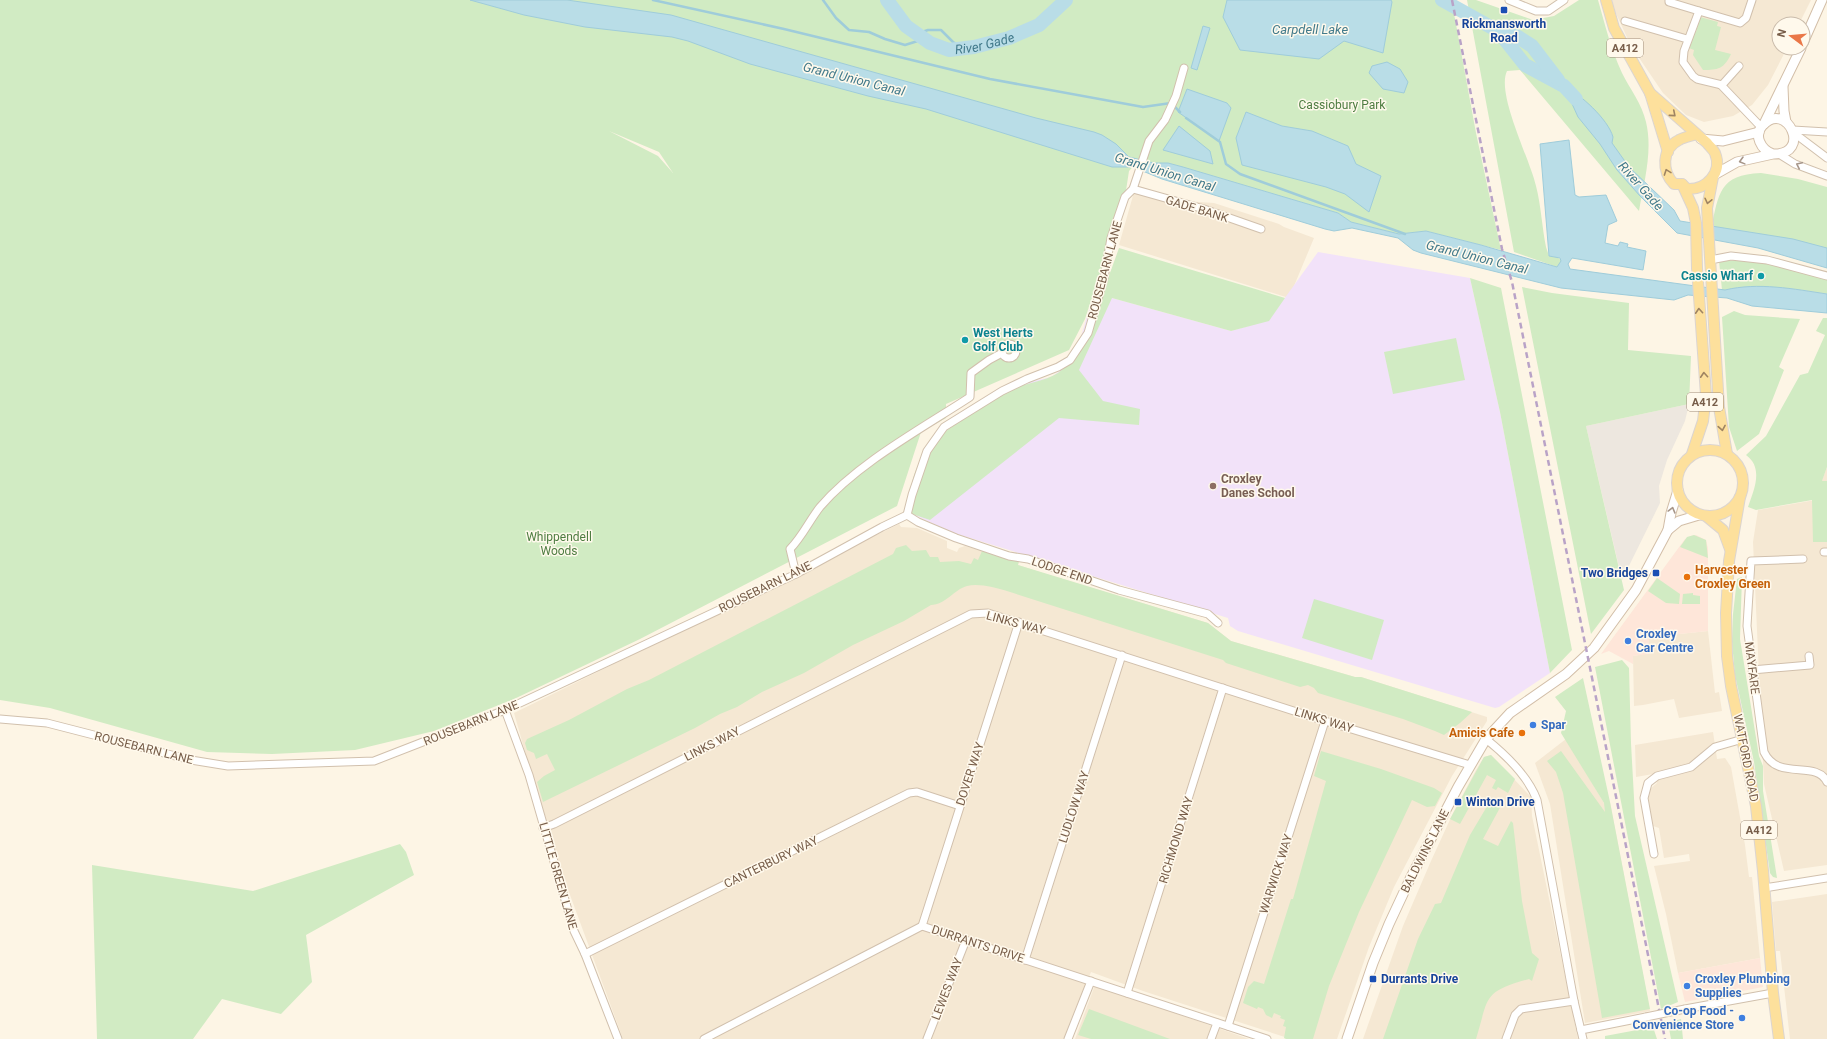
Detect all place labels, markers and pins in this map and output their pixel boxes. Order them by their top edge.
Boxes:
marker: Rickmansworth Road [1499,5,1509,15]
place label: Rickmansworth Road [1462,17,1546,45]
place label: Cassio Wharf [1681,269,1754,283]
marker: Cassio Wharf [1756,271,1766,281]
place label: West Herts Golf Club [973,326,1033,354]
marker: West Herts Golf Club [960,335,970,345]
place label: Croxley Danes School [1221,472,1295,500]
marker: Croxley Danes School [1208,481,1218,491]
place label: Harvester Croxley Green [1695,563,1771,591]
place label: Two Bridges [1581,566,1648,580]
marker: Two Bridges [1651,568,1661,578]
marker: Harvester Croxley Green [1682,572,1692,582]
place label: Croxley Car Centre [1636,627,1694,655]
marker: Croxley Car Centre [1623,636,1633,646]
place label: Spar [1541,718,1567,732]
marker: Spar [1528,720,1538,730]
place label: Amicis Cafe [1449,726,1515,740]
marker: Amicis Cafe [1517,728,1527,738]
place label: Winton Drive [1466,795,1535,809]
marker: Winton Drive [1453,797,1463,807]
place label: Durrants Drive [1381,972,1459,986]
place label: Croxley Plumbing Supplies [1695,972,1790,1000]
marker: Durrants Drive [1368,974,1378,984]
marker: Croxley Plumbing Supplies [1682,981,1692,991]
place label: Co-op Food - Convenience Store [1633,1004,1735,1032]
marker: Co-op Food - Convenience Store [1737,1013,1747,1023]

